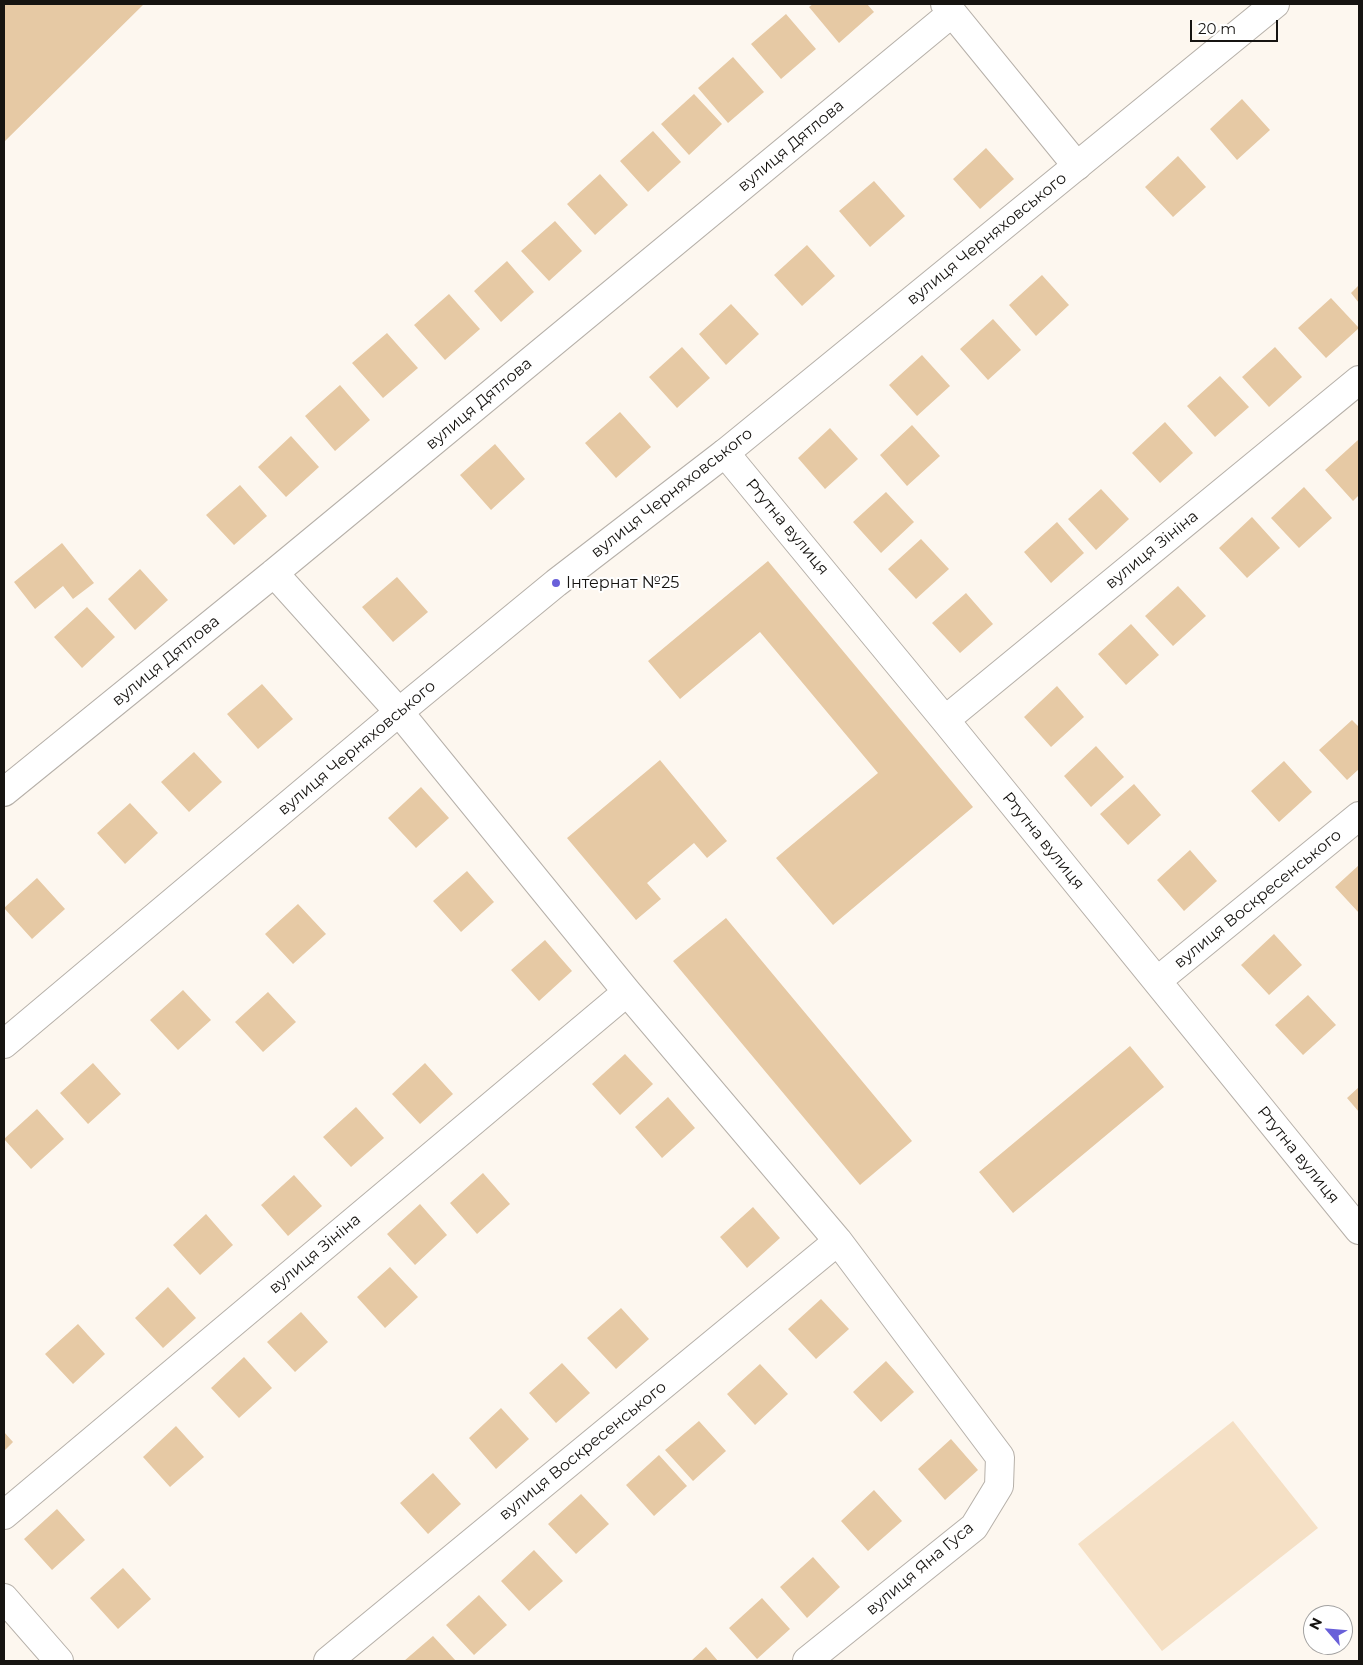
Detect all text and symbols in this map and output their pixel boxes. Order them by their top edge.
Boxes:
scale bar [1193,10,1280,42]
text: 20 m [1198,19,1236,38]
street label: вулиця Дятлова [734,96,848,196]
street label: вулиця Черняховського [903,169,1071,309]
street label: вулиця Дятлова [422,354,536,454]
street label: вулиця Черняховського [587,424,757,562]
street label: Ртутна вулиця [741,475,833,579]
street label: вулиця Зініна [1102,507,1202,593]
place label: Інтернат №25 [566,573,679,593]
marker: Інтернат №25 [550,577,562,589]
street label: вулиця Дятлова [108,612,224,710]
street label: вулиця Черняховського [274,676,440,820]
street label: Ртутна вулиця [998,788,1088,894]
street label: вулиця Воскресенського [1170,826,1346,972]
street label: Ртутна вулиця [1253,1102,1343,1208]
street label: вулиця Зініна [265,1210,365,1298]
street label: вулиця Воскресенського [495,1378,671,1524]
street label: вулиця Яна Гуса [862,1518,978,1620]
north arrow [1303,1605,1353,1655]
text: N [1305,1615,1326,1633]

